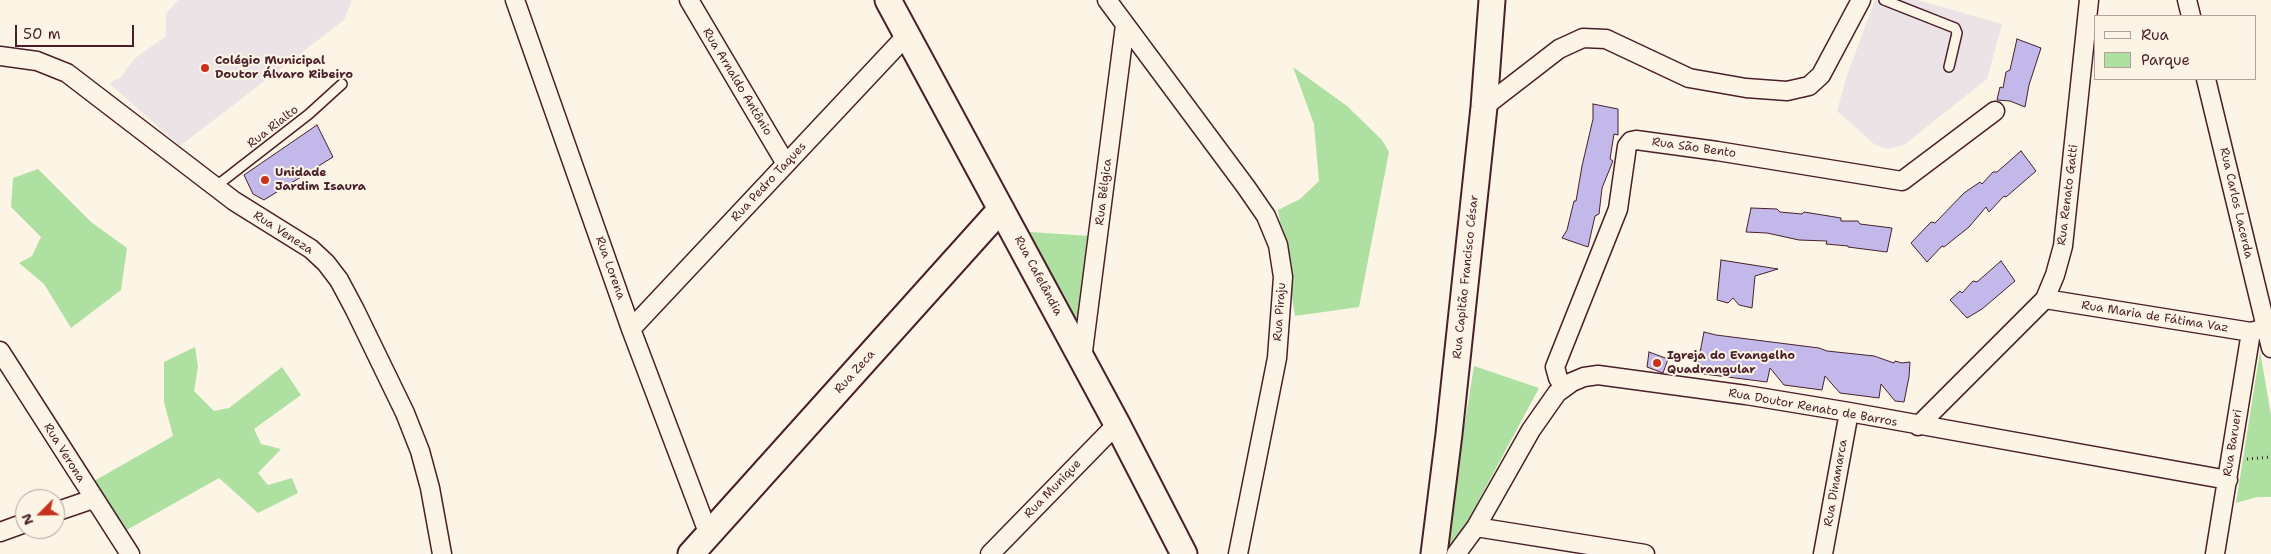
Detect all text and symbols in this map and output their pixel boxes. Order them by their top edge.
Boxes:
scale bar [18,15,136,47]
legend [2094,15,2256,80]
text: 50 m [23,24,61,44]
text: Rua [2141,25,2169,45]
street label: Rua Arnaldo Antônio [699,26,775,138]
text: Parque [2141,50,2190,70]
place label: Colégio Municipal Doutor Álvaro Ribeiro [215,54,353,82]
marker: Colégio Municipal Doutor Álvaro Ribeiro [199,62,211,74]
street label: Rua Rialto [245,103,301,151]
street label: Rua São Bento [1651,135,1737,161]
street label: Rua Pedro Taques [729,139,809,225]
street label: Rua Renato Gatti [2055,144,2081,246]
street label: Rua Carlos Lacerda [2216,146,2256,260]
street label: Rua Bélgica [1093,158,1115,226]
place label: Unidade Jardim Isaura [275,166,366,194]
marker: Unidade Jardim Isaura [259,174,271,186]
street label: Rua Capitão Francisco César [1450,194,1482,360]
street label: Rua Veneza [250,208,316,258]
street label: Rua Lorena [592,234,628,302]
street label: Rua Cafelândia [1011,234,1065,318]
street label: Rua Piraju [1271,282,1289,342]
street label: Rua Maria de Fátima Vaz [2080,298,2230,336]
street label: Rua Zeca [832,347,878,397]
place label: Igreja do Evangelho Quadrangular [1667,349,1795,377]
marker: Igreja do Evangelho Quadrangular [1651,357,1663,369]
street label: Rua Doutor Renato de Barros [1727,386,1899,430]
street label: Rua Barueri [2221,408,2245,478]
street label: Rua Verona [40,421,88,485]
street label: Rua Dinamarca [1821,438,1851,528]
street label: Rua Munique [1022,457,1084,521]
north arrow [15,489,65,539]
text: N [17,511,38,528]

